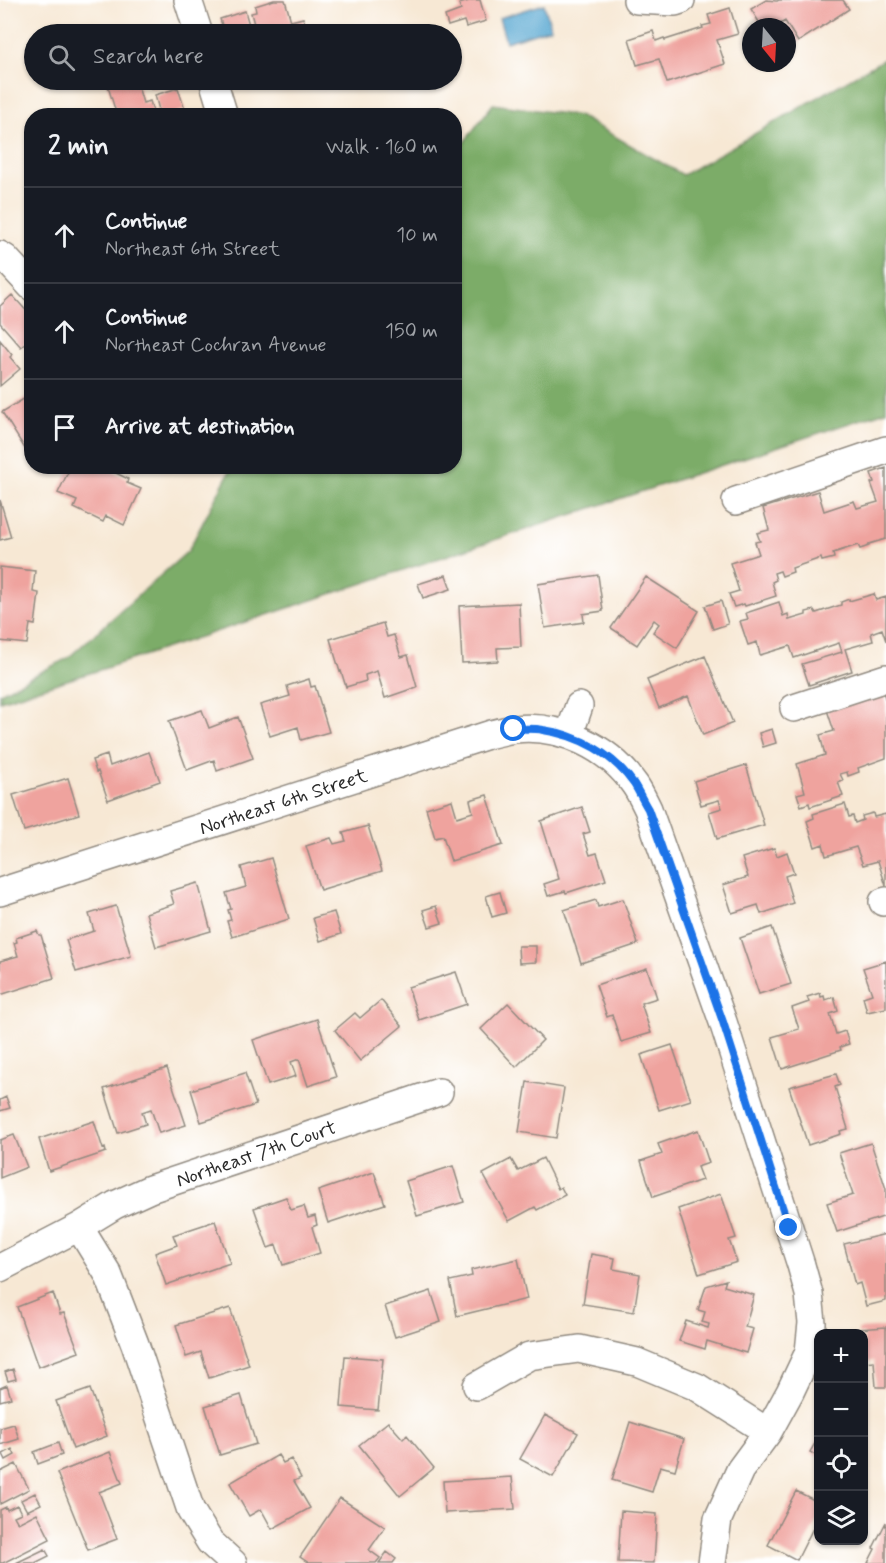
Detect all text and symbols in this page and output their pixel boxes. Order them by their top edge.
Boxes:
north arrow [742,18,796,72]
search box [24,24,462,90]
icon: search [45,41,78,74]
text: Search here [93,43,204,71]
text: 2 min [48,130,109,164]
text: Walk · 160 m [326,134,438,161]
text: Continue [105,208,187,236]
icon: ahead [48,219,81,252]
text: 10 m [396,222,438,249]
text: Northeast 6th Street [105,236,280,263]
text: Continue [105,304,187,332]
icon: ahead [48,315,81,348]
text: 150 m [385,318,438,345]
text: Northeast Cochran Avenue [105,332,327,359]
icon: arrive [48,411,81,444]
text: Arrive at destination [105,413,295,441]
route start [500,715,526,741]
street label: Northeast 6th Street [196,762,371,842]
street label: Northeast 7th Court [173,1114,340,1194]
route end [775,1214,801,1240]
map controls [814,1329,868,1545]
button: + [814,1329,868,1383]
button: − [814,1383,868,1437]
button: locate [814,1437,868,1491]
button: layers [814,1491,868,1545]

